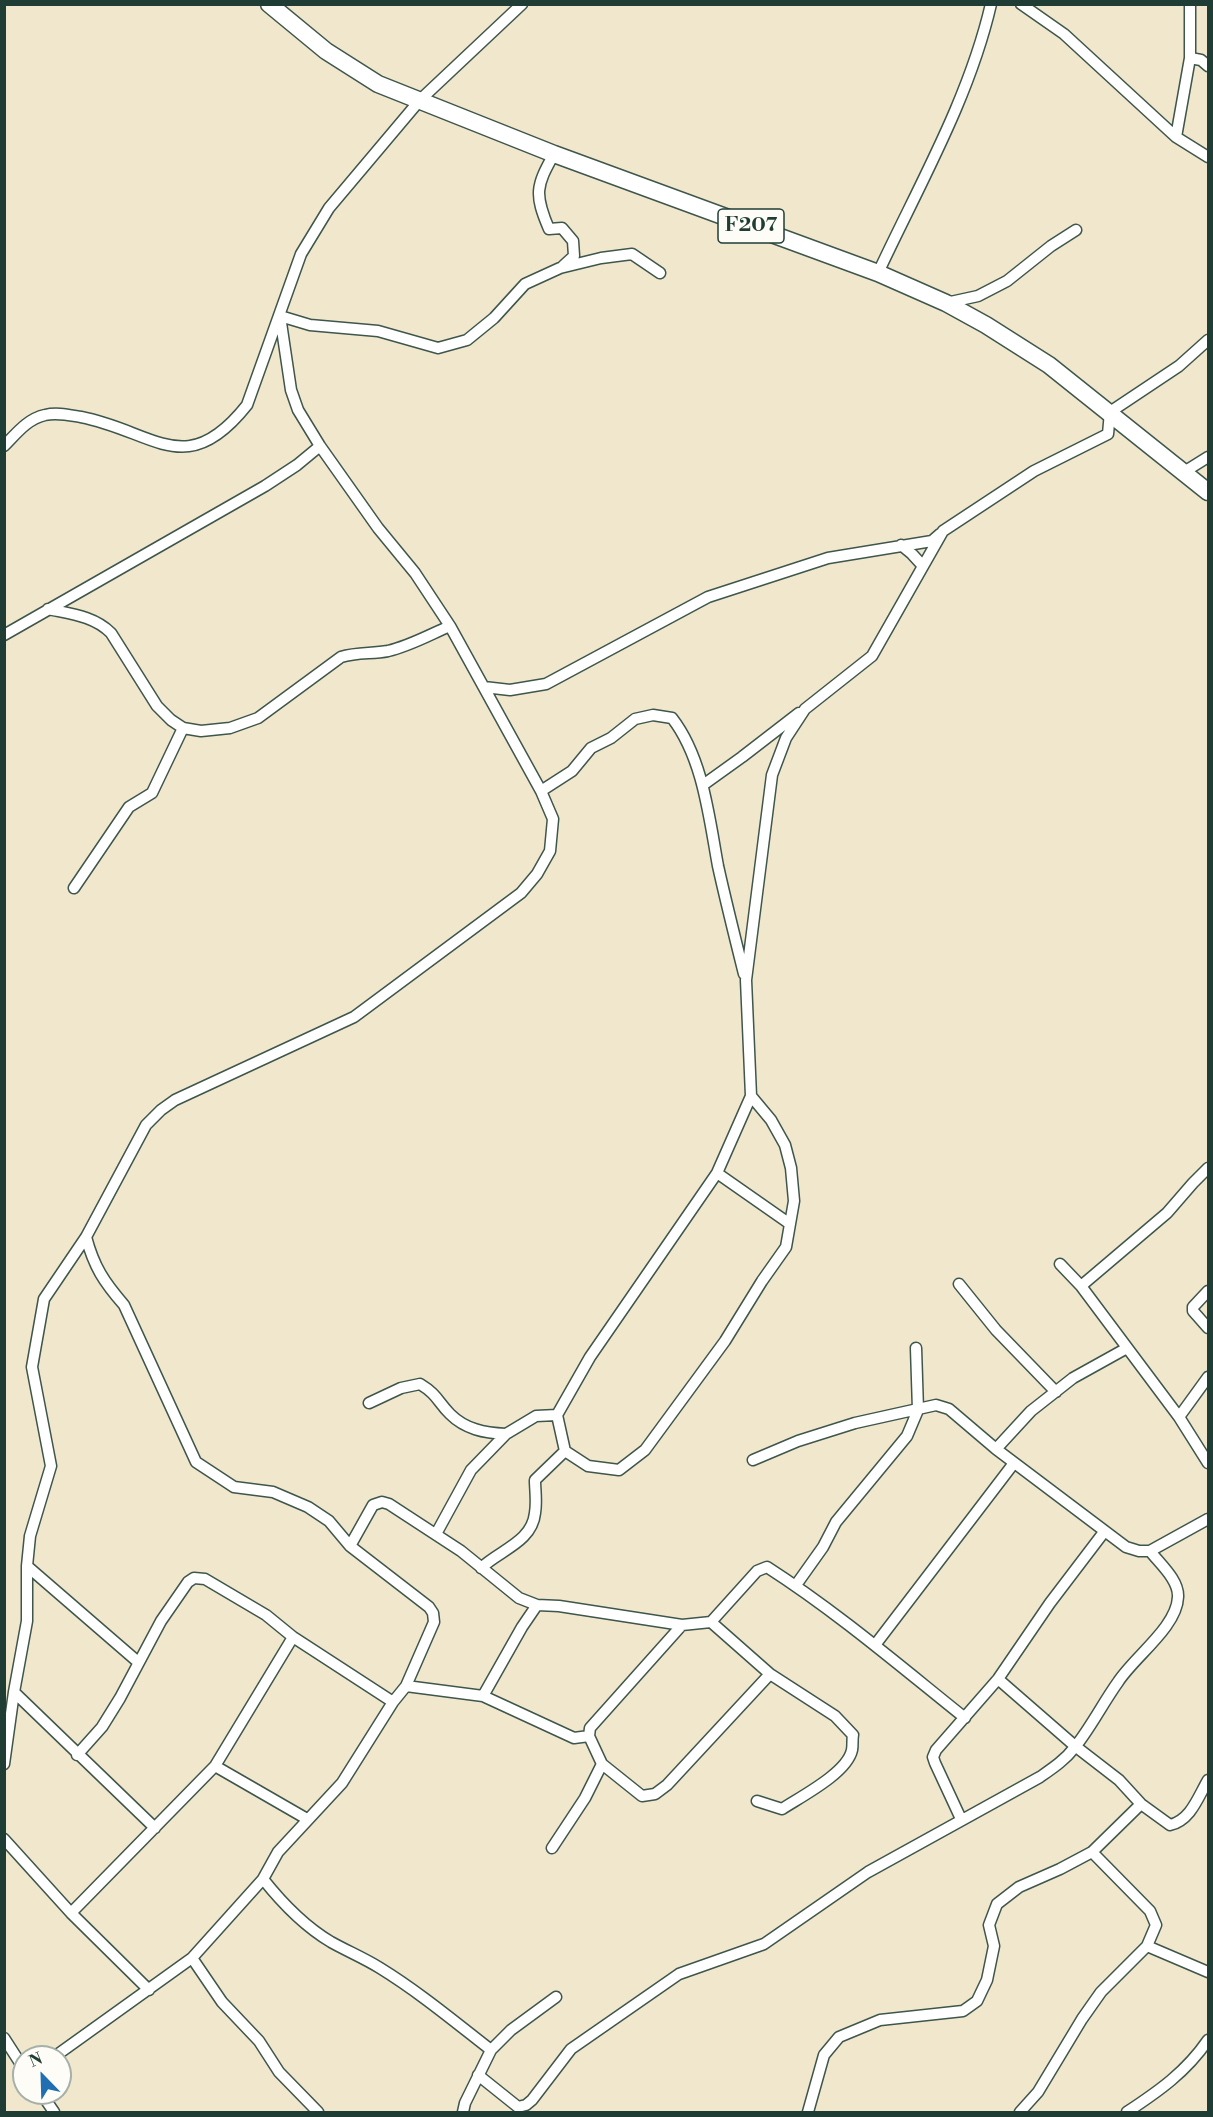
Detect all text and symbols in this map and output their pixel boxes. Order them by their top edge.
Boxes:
road number: F207 [718,209,784,243]
north arrow [12,2045,72,2105]
text: N [26,2049,45,2072]

